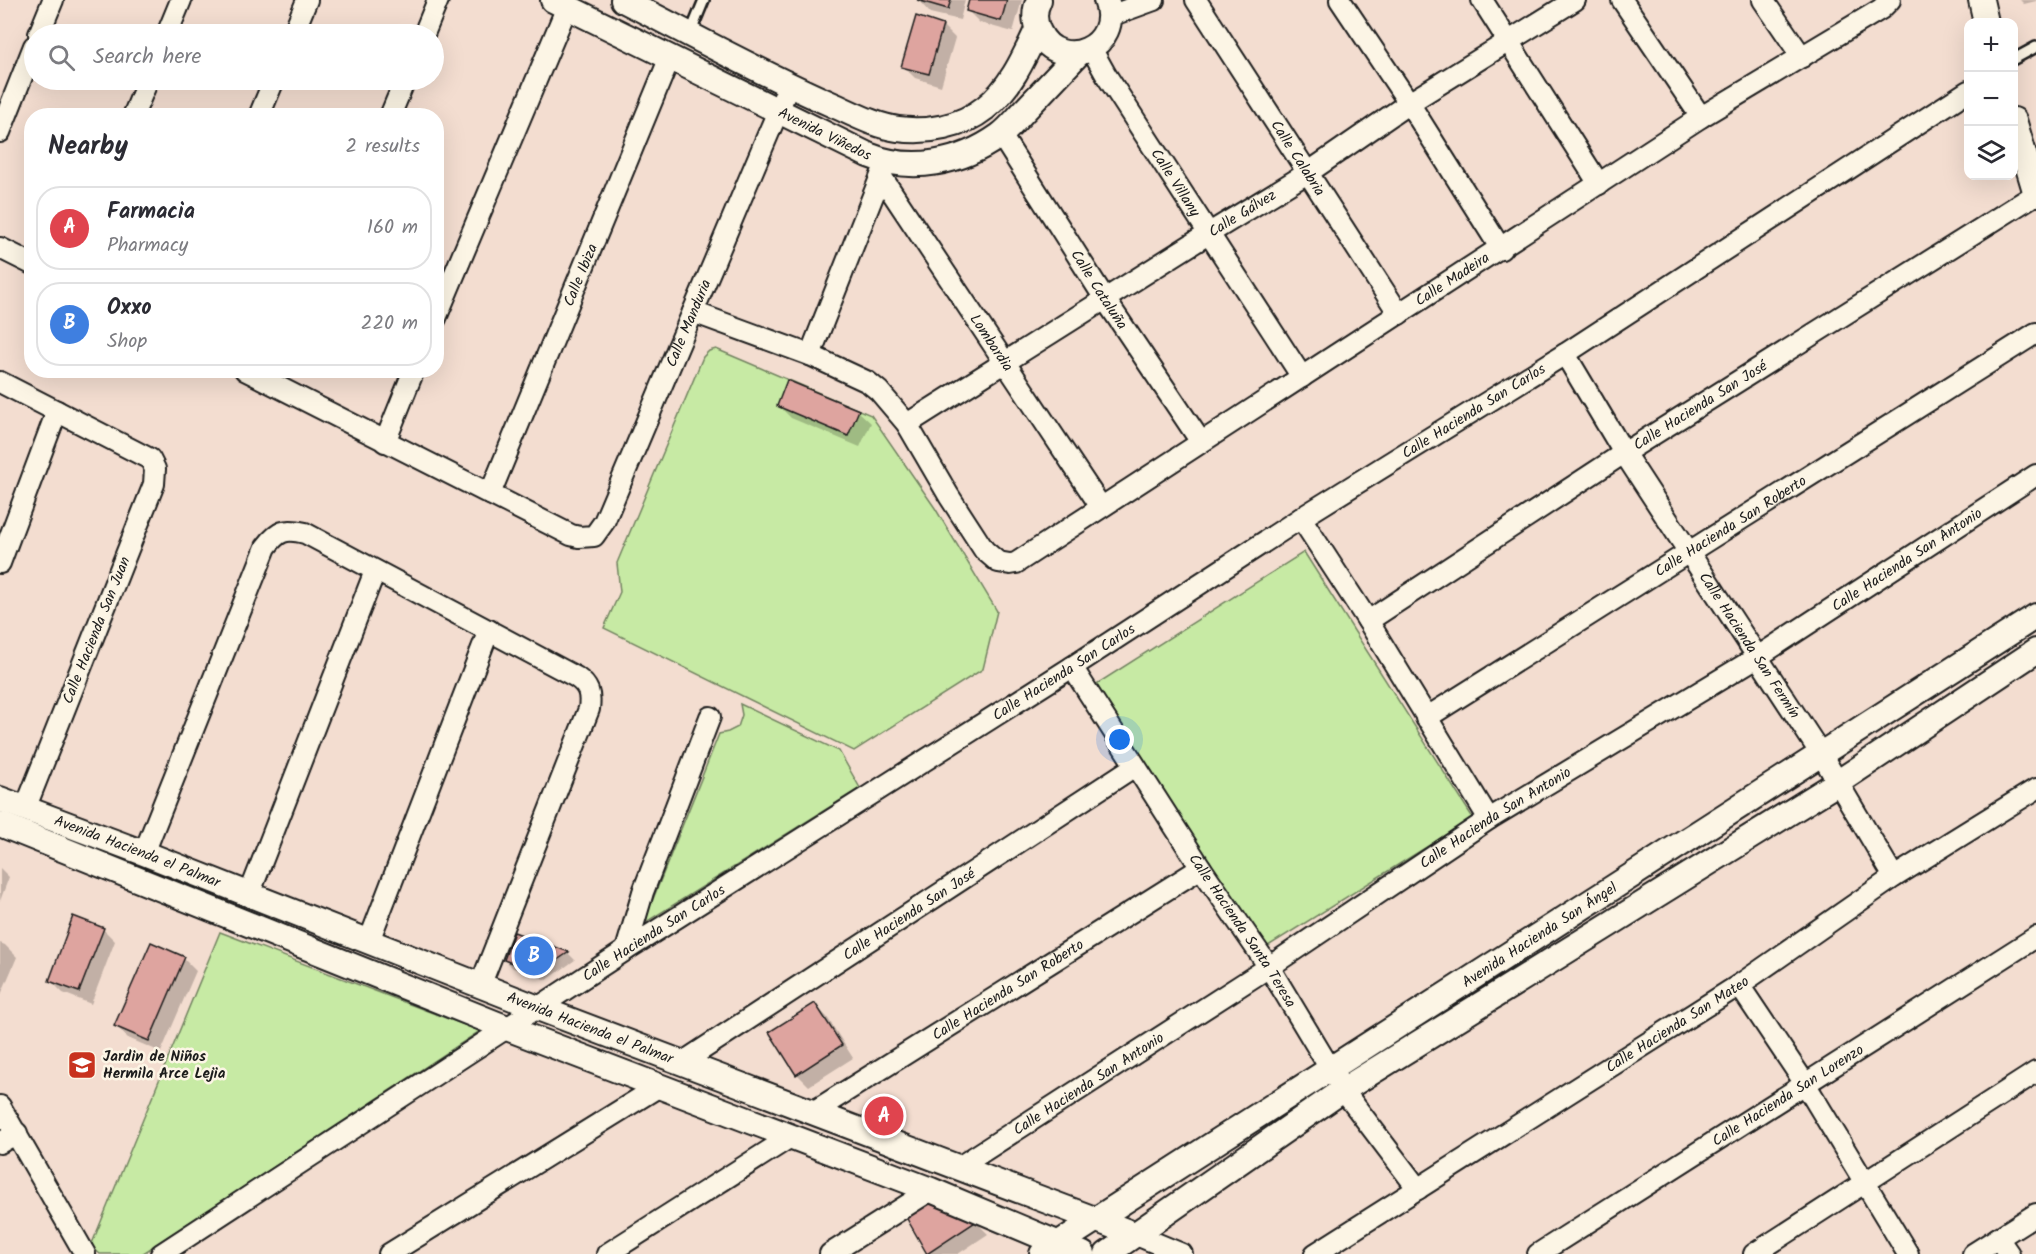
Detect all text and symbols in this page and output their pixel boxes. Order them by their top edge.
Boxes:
map controls [1964,18,2018,180]
button: + [1964,18,2018,72]
search box [24,24,444,90]
text: Search here [93,40,201,75]
icon: search [45,41,78,74]
button: − [1964,72,2018,126]
street label: Avenida Viñedos [774,102,876,168]
street label: Calle Calabria [1264,116,1331,201]
text: Nearby [48,126,128,168]
button: layers [1964,126,2018,180]
text: 2 results [345,131,420,163]
street label: Calle Villany [1144,144,1207,223]
street label: Calle Gálvez [1204,184,1282,244]
text: Farmacia [107,195,195,230]
text: A [63,212,76,244]
text: 160 m [367,212,418,244]
text: Pharmacy [107,230,188,262]
street label: Calle Ibiza [558,240,605,310]
street label: Calle Cataluña [1064,245,1133,335]
street label: Calle Madeira [1411,247,1495,313]
street label: Calle Manduria [660,276,718,371]
text: Oxxo [107,291,152,326]
text: B [63,308,76,340]
text: 220 m [361,308,418,340]
street label: Lombardia [963,309,1019,377]
text: Shop [107,326,147,358]
street label: Calle Hacienda San José [1629,354,1774,457]
street label: Calle Hacienda San Carlos [1397,357,1551,466]
street label: Calle Hacienda San Roberto [1650,470,1812,584]
street label: Calle Hacienda San Antonio [1827,502,1988,618]
street label: Calle Hacienda San Juan [56,553,137,708]
street label: Calle Hacienda San Fermín [1692,568,1806,724]
street label: Calle Hacienda San Carlos [988,618,1141,728]
your location [1105,725,1134,754]
street label: Calle Hacienda San Antonio [1415,761,1576,876]
street label: Avenida Hacienda el Palmar [50,809,225,895]
street label: Calle Hacienda Santa Teresa [1182,849,1302,1013]
street label: Calle Hacienda San José [838,862,982,967]
street label: Avenida Hacienda San Ángel [1457,877,1623,995]
street label: Calle Hacienda San Carlos [578,879,731,988]
street label: Calle Hacienda San Roberto [927,933,1089,1047]
pin: B [514,934,554,978]
street label: Calle Hacienda San Mateo [1601,970,1755,1080]
street label: Avenida Hacienda el Palmar [503,986,678,1072]
street label: Calle Hacienda San Antonio [1008,1026,1170,1142]
street label: Calle Hacienda San Lorenzo [1708,1038,1869,1153]
place label: Jardin de Niños Hermila Arce Lejia [103,1045,226,1086]
school or university icon: Jardin de Niños Hermila Arce Lejia [66,1049,98,1081]
pin: A [864,1094,904,1138]

